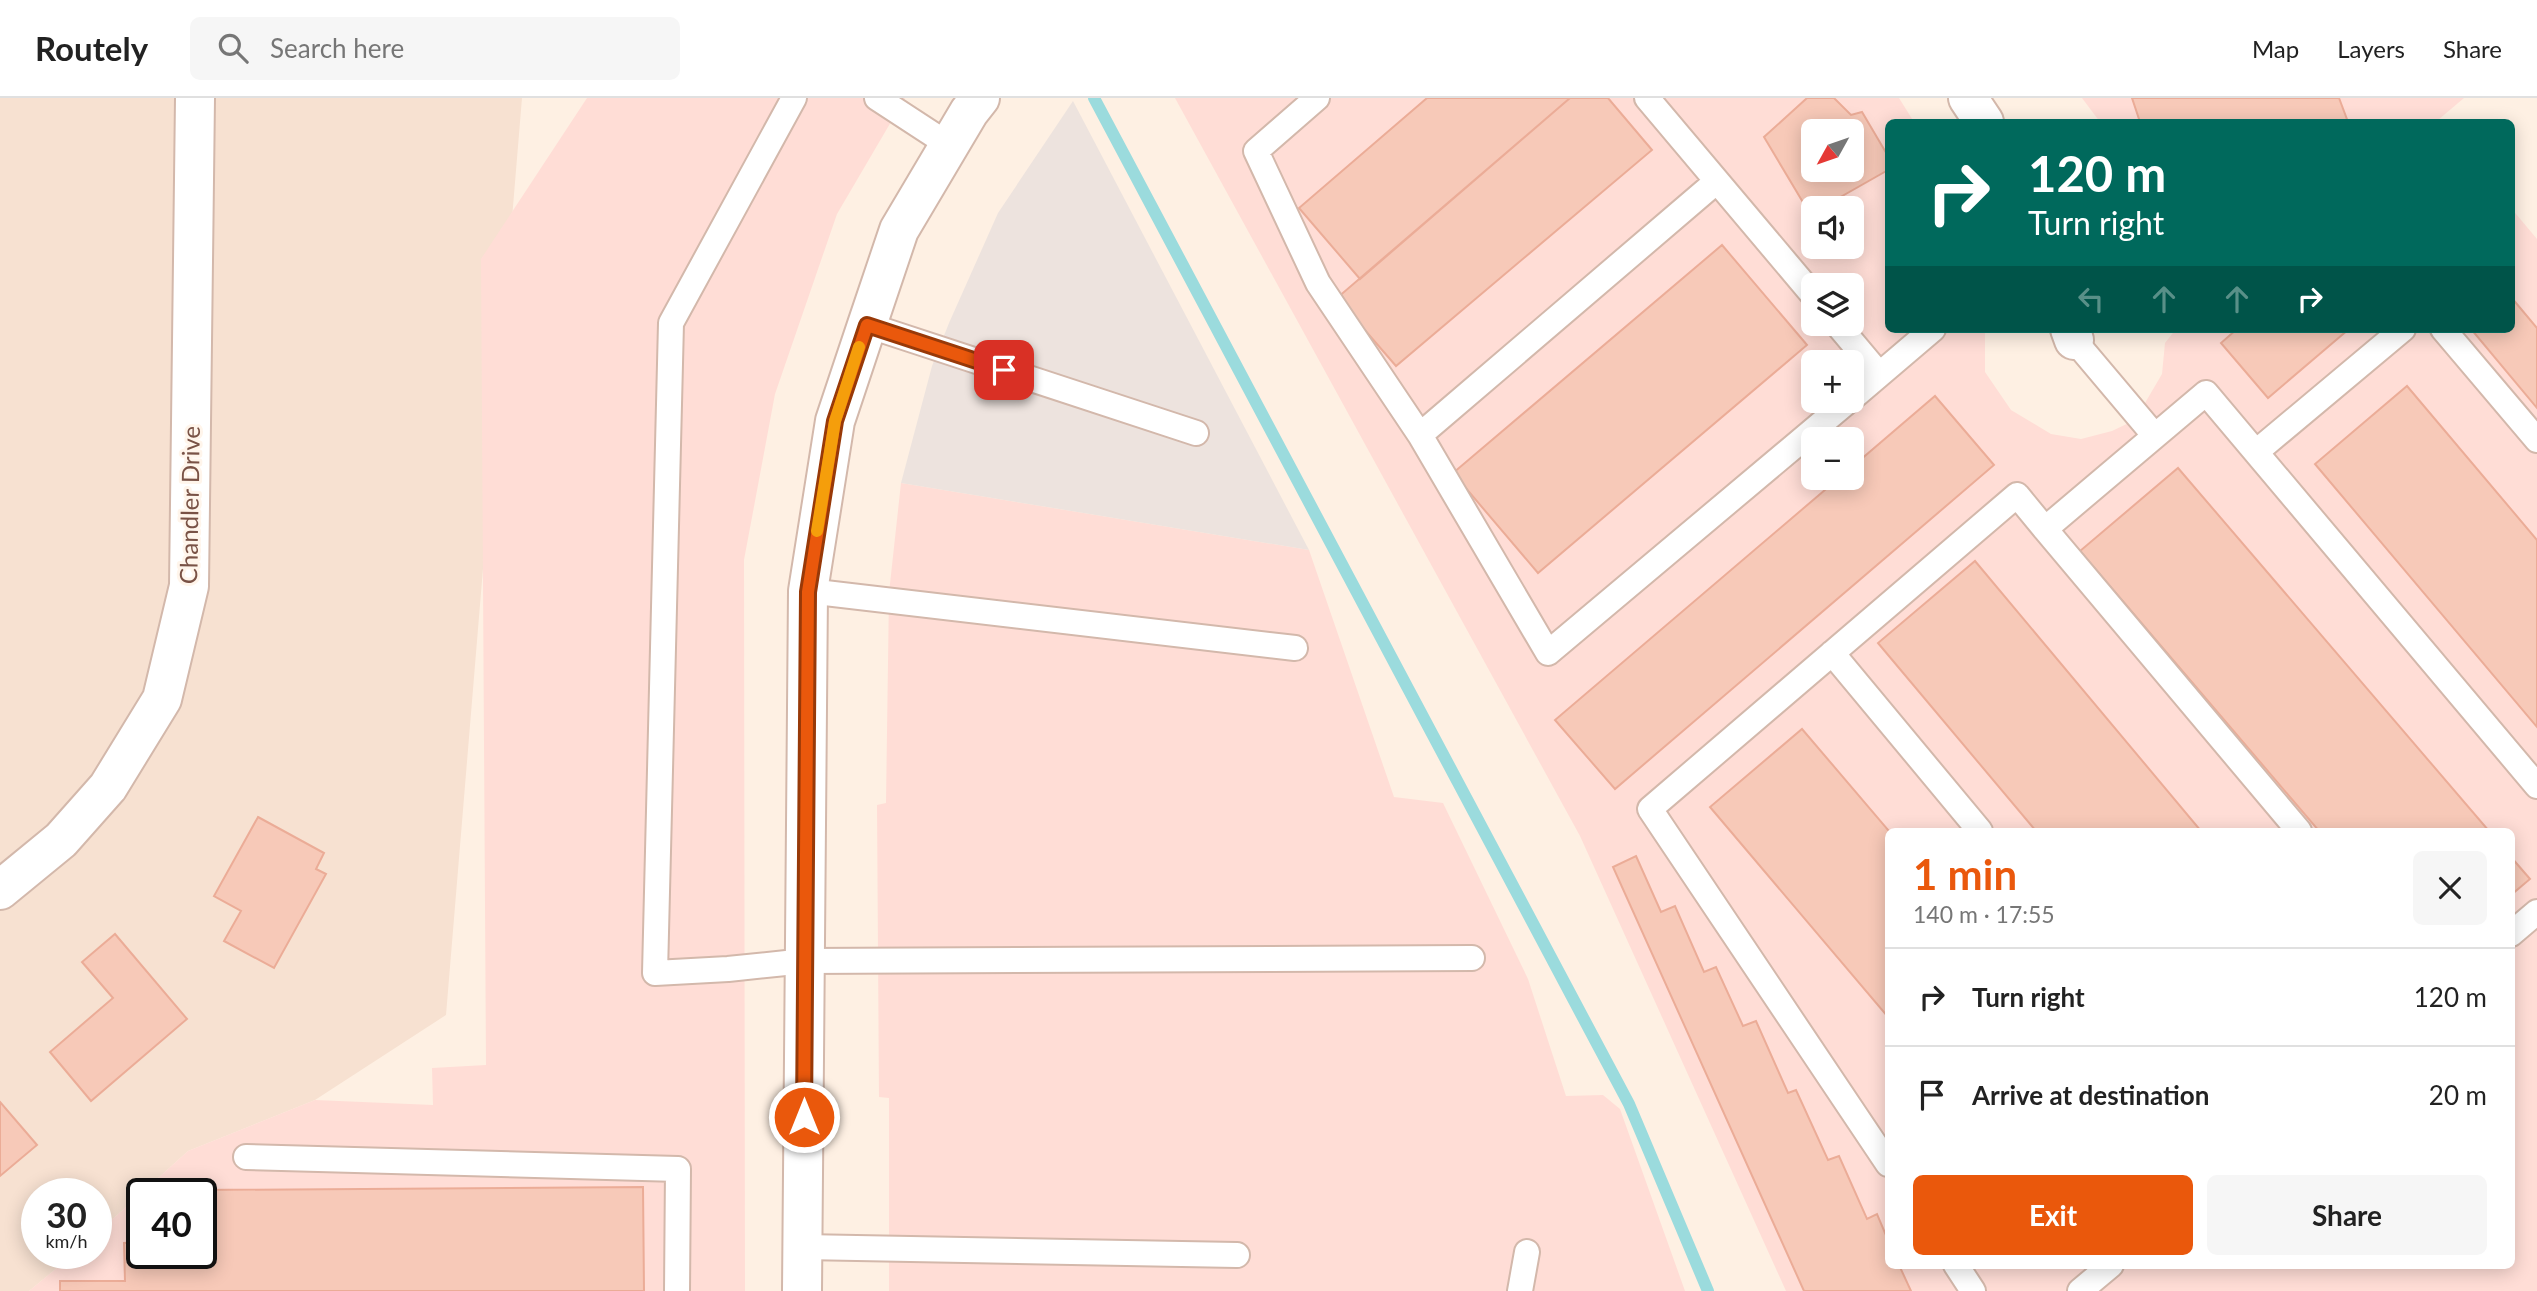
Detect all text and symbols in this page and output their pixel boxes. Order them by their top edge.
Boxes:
search box [190,17,680,80]
text: Routely [35,28,148,68]
icon: search [214,29,252,67]
text: Search here [270,32,404,64]
text: Map [2252,34,2299,63]
text: Layers [2337,34,2405,63]
text: Share [2443,34,2502,63]
north arrow [1801,119,1864,182]
map controls [1801,119,1864,490]
text: 120 m [2028,144,2166,202]
icon: right [1913,147,2004,238]
button: sound [1801,196,1864,259]
text: Turn right [2028,203,2164,242]
button: layers [1801,273,1864,336]
icon: left [2072,280,2110,318]
icon: ahead [2145,280,2183,318]
icon: ahead [2218,280,2256,318]
icon: right [2291,280,2329,318]
pin [974,340,1034,400]
button: + [1801,350,1864,413]
icon: arrive [985,351,1023,389]
street label: Chandler Drive [173,426,205,584]
button: − [1801,427,1864,490]
text: 1 min [1913,849,2017,899]
button: close [2413,851,2487,925]
text: 140 m · 17:55 [1913,900,2055,928]
icon: right [1913,978,1951,1016]
text: Turn right [1972,981,2085,1013]
text: 120 m [2414,981,2487,1013]
icon: arrive [1913,1076,1951,1114]
text: Arrive at destination [1972,1079,2209,1111]
text: 20 m [2429,1079,2487,1111]
position arrow [767,1080,841,1154]
button: Exit [1913,1175,2193,1255]
button: Share [2207,1175,2487,1255]
speed limit sign: 40 [126,1178,217,1269]
text: 30 [46,1193,87,1235]
text: km/h [45,1230,88,1252]

